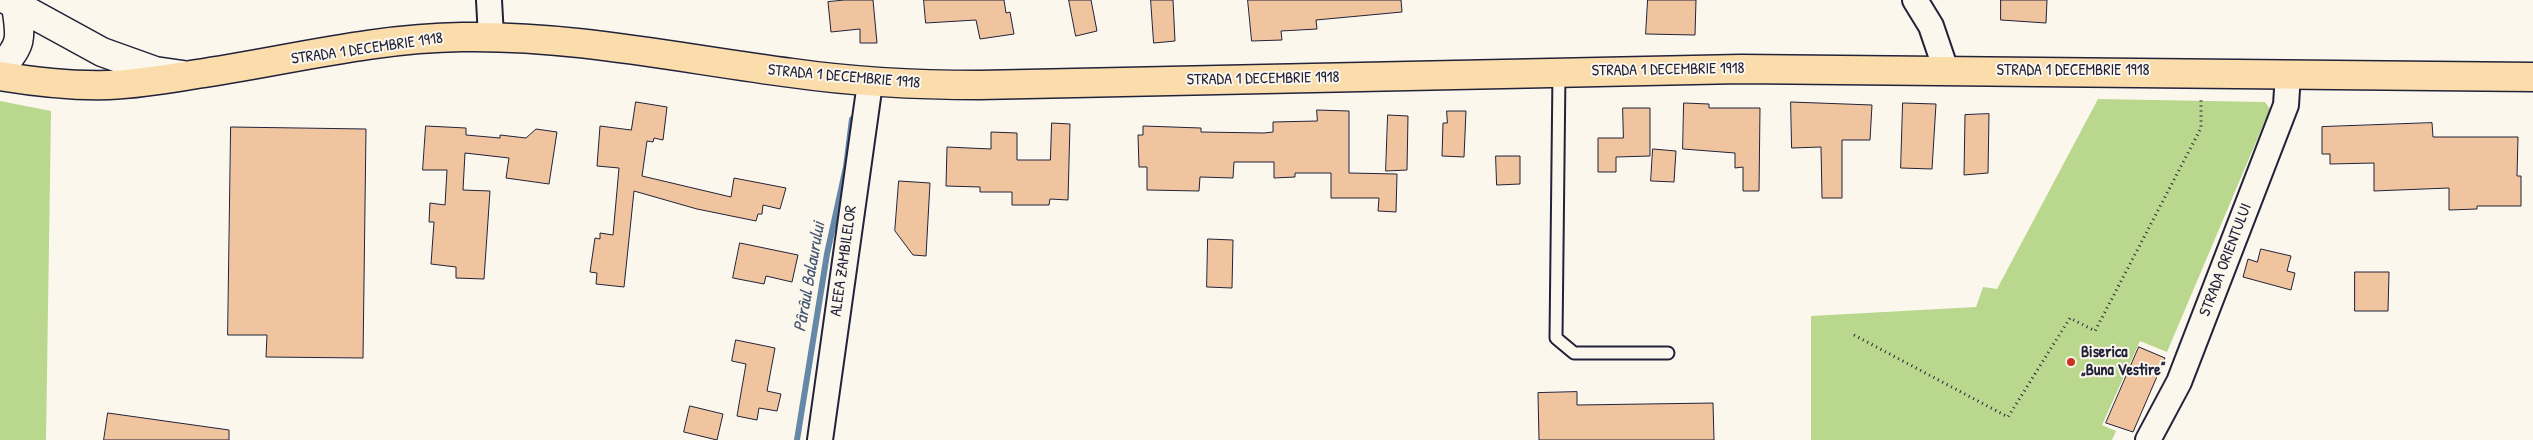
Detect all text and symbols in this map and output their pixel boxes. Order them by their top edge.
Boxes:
street label: STRADA 1 DECEMBRIE 1918 [290,29,444,69]
street label: STRADA 1 DECEMBRIE 1918 [1591,59,1745,81]
street label: STRADA 1 DECEMBRIE 1918 [767,61,921,93]
street label: STRADA 1 DECEMBRIE 1918 [1997,61,2149,81]
street label: STRADA 1 DECEMBRIE 1918 [1186,68,1340,90]
street label: STRADA ORIENTULUI [2196,201,2256,319]
street label: ALEEA ZAMBILELOR [827,204,861,318]
water label: Pârâul Balaurului [790,220,830,334]
place label: Biserica „Buna Vestire” [2081,343,2165,381]
marker: Biserica „Buna Vestire” [2065,356,2077,368]

